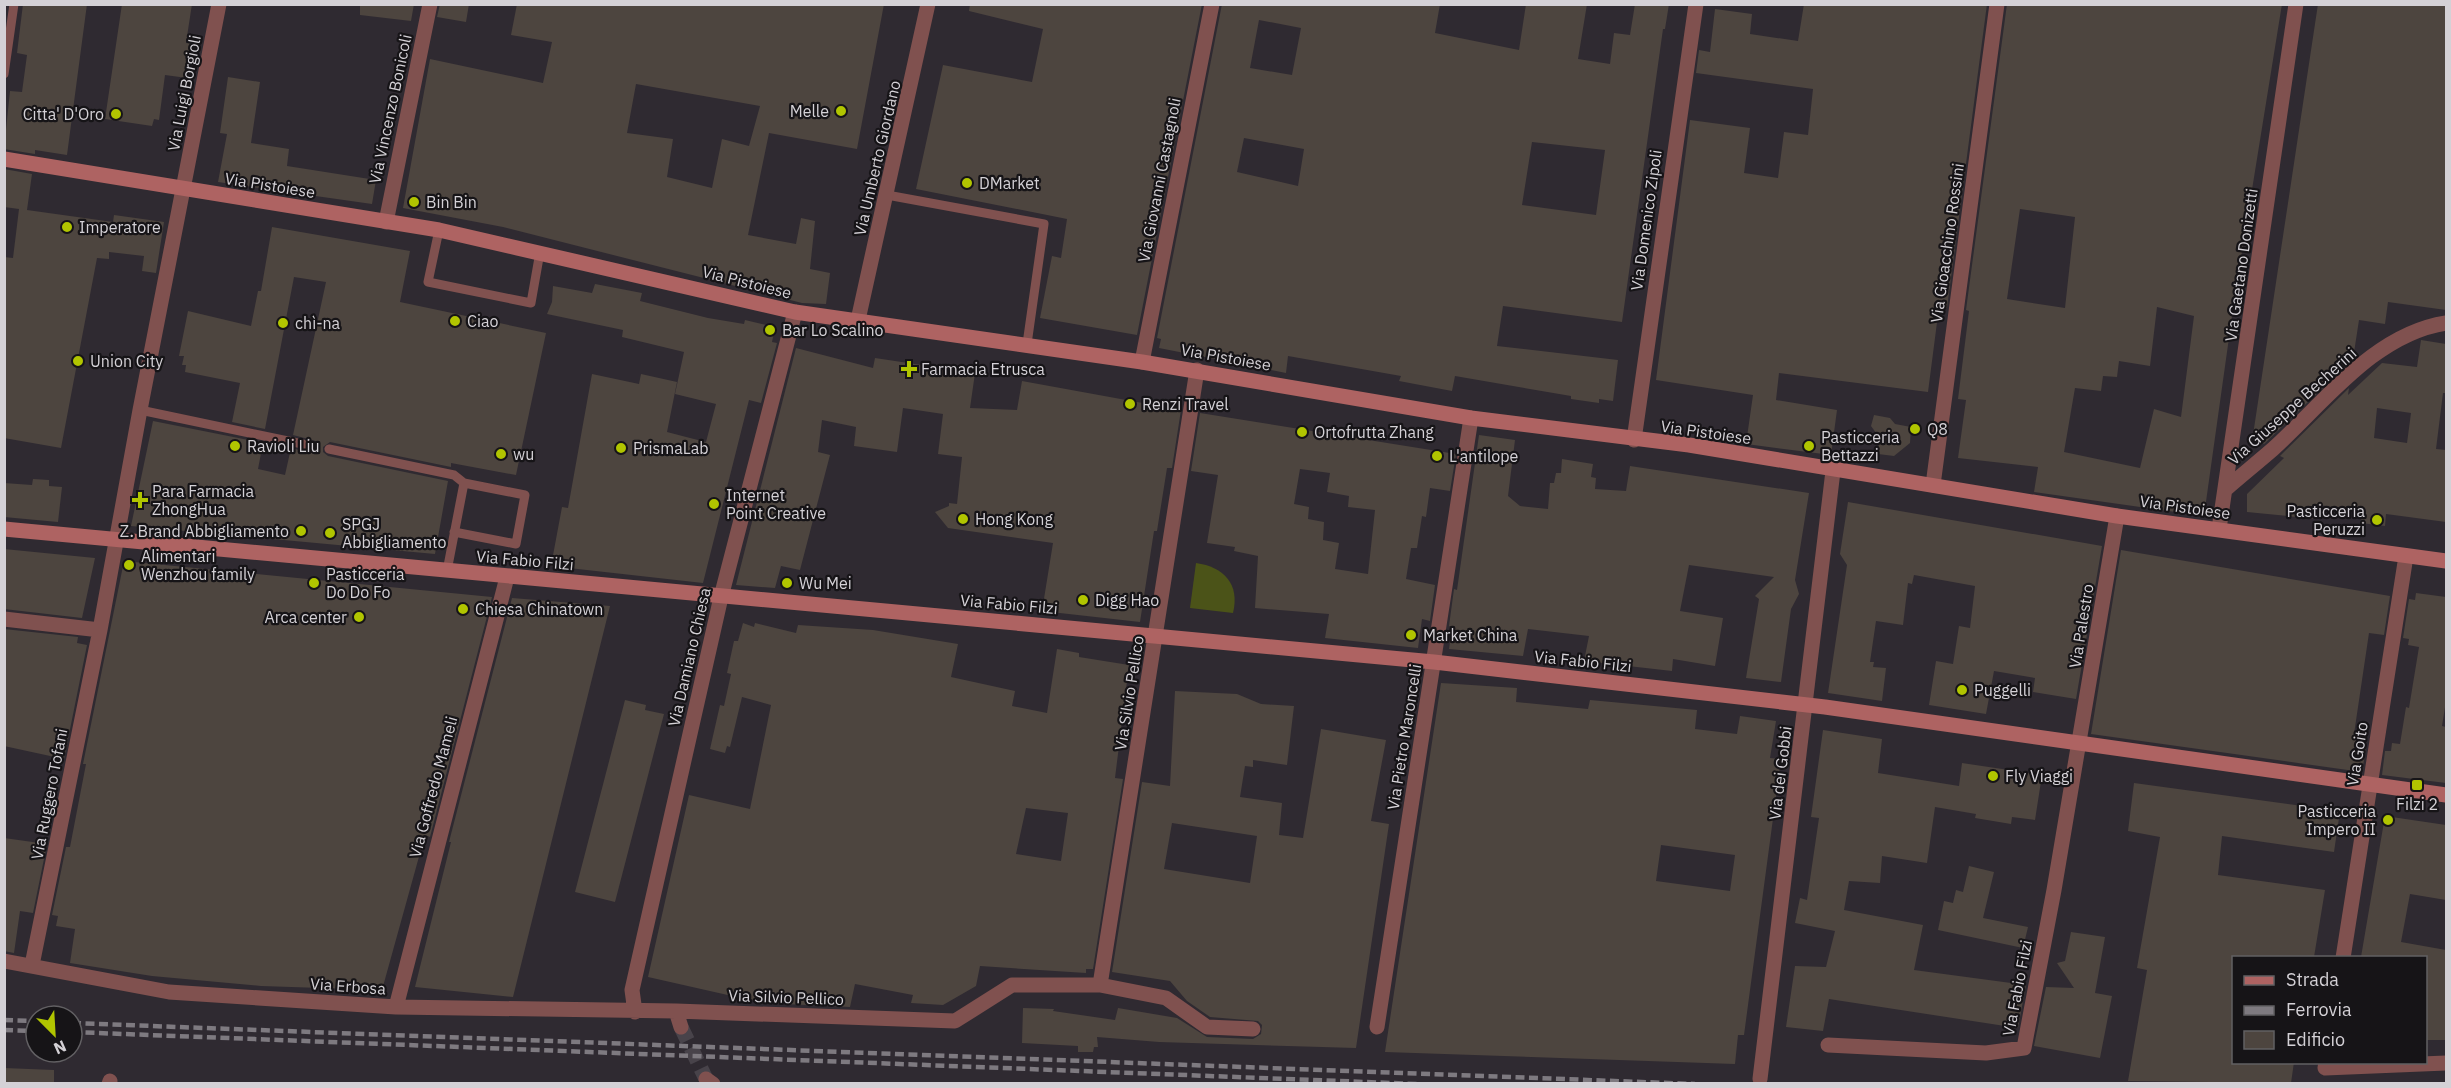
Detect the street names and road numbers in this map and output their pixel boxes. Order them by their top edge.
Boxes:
street label: Via Vincenzo Bonicoli [364,32,416,186]
street label: Via Luigi Borgioli [163,33,205,153]
street label: Via Umberto Giordano [849,78,905,238]
street label: Via Giovanni Castagnoli [1133,96,1185,264]
street label: Via Domenico Zipoli [1626,148,1666,292]
street label: Via Gioacchino Rossini [1926,162,1968,324]
street label: Via Pistoiese [223,168,317,202]
street label: Via Gaetano Donizetti [2220,187,2262,343]
street label: Via Pistoiese [700,261,794,303]
street label: Via Pistoiese [1179,339,1273,375]
street label: Via Giuseppe Becherini [2224,343,2360,469]
street label: Via Pistoiese [1659,416,1753,448]
street label: Via Pistoiese [2138,491,2232,523]
street label: Via Fabio Filzi [475,546,575,574]
street label: Via Palestro [2064,582,2098,670]
street label: Via Damiano Chiesa [663,585,715,728]
street label: Via Fabio Filzi [959,590,1059,618]
street label: Via Silvio Pellico [1110,634,1148,752]
street label: Via Fabio Filzi [1533,646,1633,676]
street label: Via Pietro Maroncelli [1383,663,1425,811]
street label: Via Goffredo Mameli [404,714,462,860]
street label: Via Goito [2342,720,2372,787]
street label: Via dei Gobbi [1764,725,1796,821]
street label: Via Ruggero Tofani [26,727,72,861]
street label: Via Fabio Filzi [1998,938,2036,1038]
street label: Via Erbosa [309,973,387,999]
street label: Via Silvio Pellico [728,985,844,1009]

